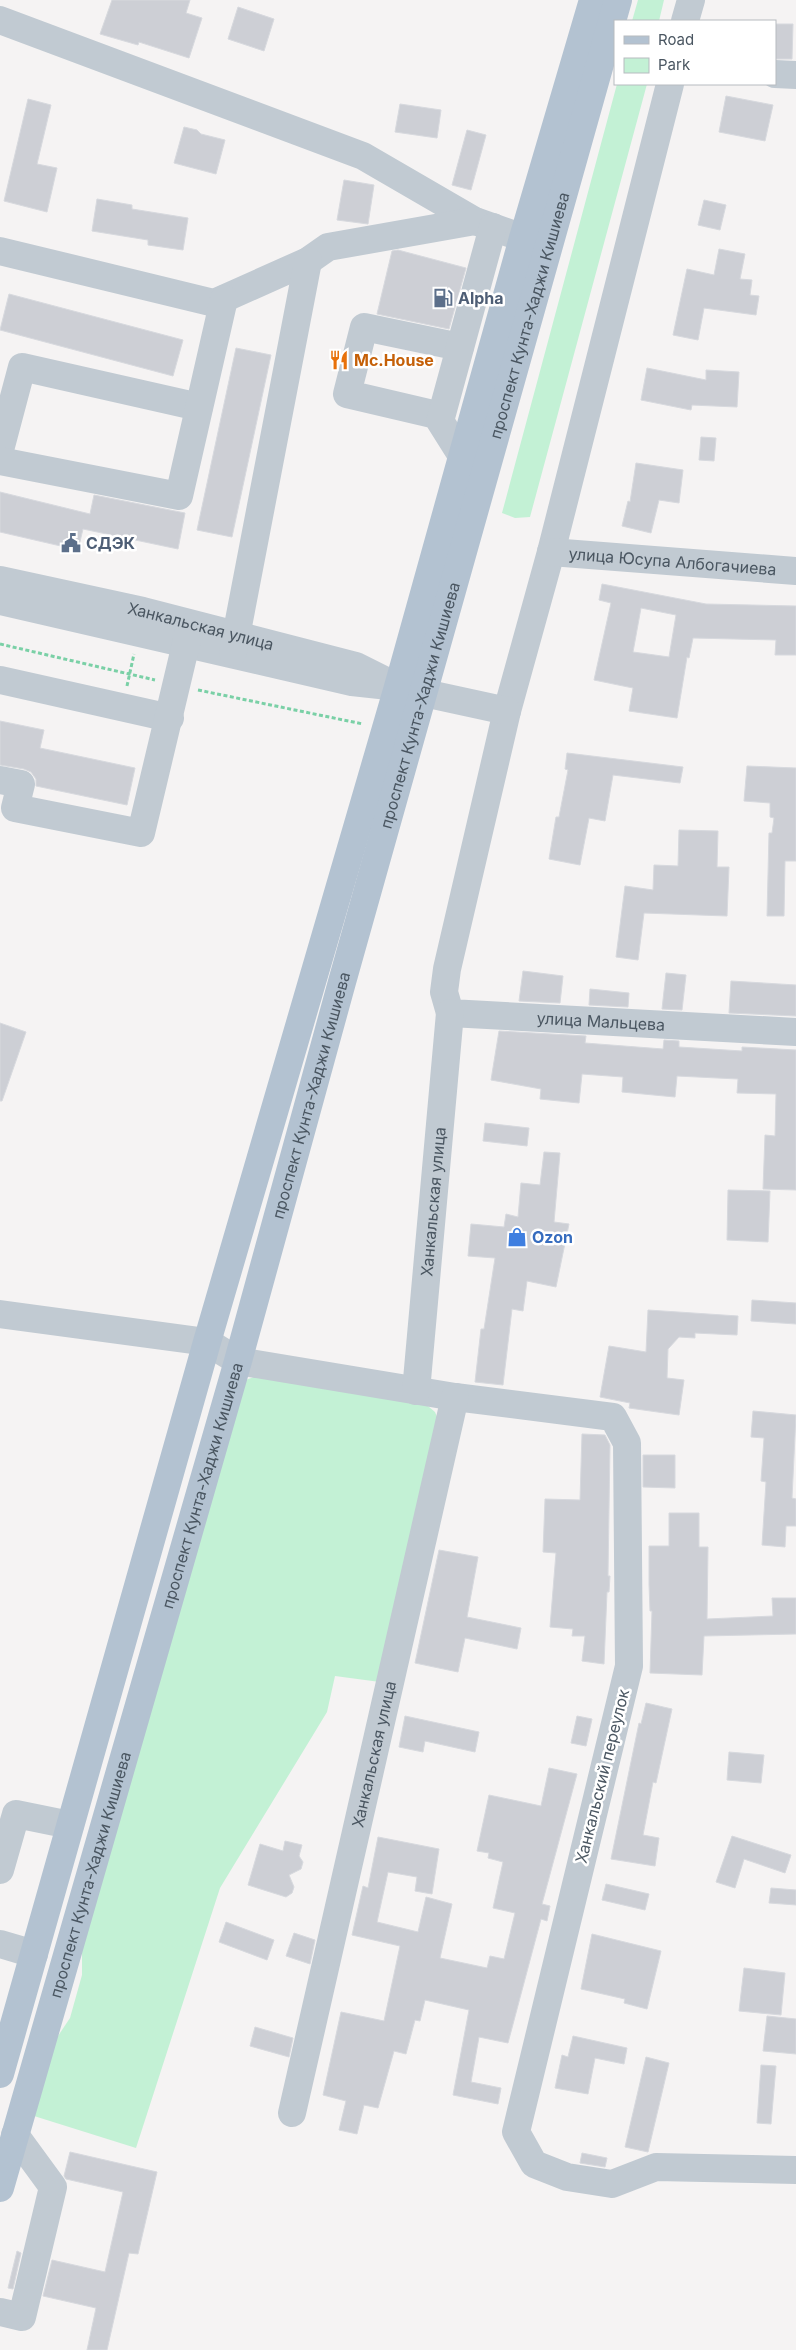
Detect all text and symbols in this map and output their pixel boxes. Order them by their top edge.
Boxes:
legend [614,20,776,85]
text: Road [658,30,694,49]
text: Park [658,55,691,74]
street label: проспект Кунта-Хаджи Кишиева [485,190,574,441]
fuel station icon: Alpha [432,287,454,309]
place label: Alpha [458,288,504,308]
restaurant icon: Mc.House [328,349,350,371]
place label: Mc.House [354,350,434,370]
public building icon: СДЭК [60,532,82,554]
place label: СДЭК [86,533,136,553]
street label: улица Юсупа Албогачиева [568,543,777,579]
street label: проспект Кунта-Хаджи Кишиева [376,580,464,831]
street label: Ханкальская улица [126,598,276,654]
street label: проспект Кунта-Хаджи Кишиева [267,970,354,1221]
street label: улица Мальцева [536,1008,666,1035]
street label: Ханкальская улица [416,1126,450,1277]
shop icon: Ozon [506,1226,528,1248]
place label: Ozon [532,1227,573,1247]
street label: проспект Кунта-Хаджи Кишиева [157,1360,247,1611]
street label: Ханкальская улица [347,1679,400,1829]
street label: Ханкальский переулок [571,1687,633,1865]
street label: проспект Кунта-Хаджи Кишиева [45,1749,135,2000]

